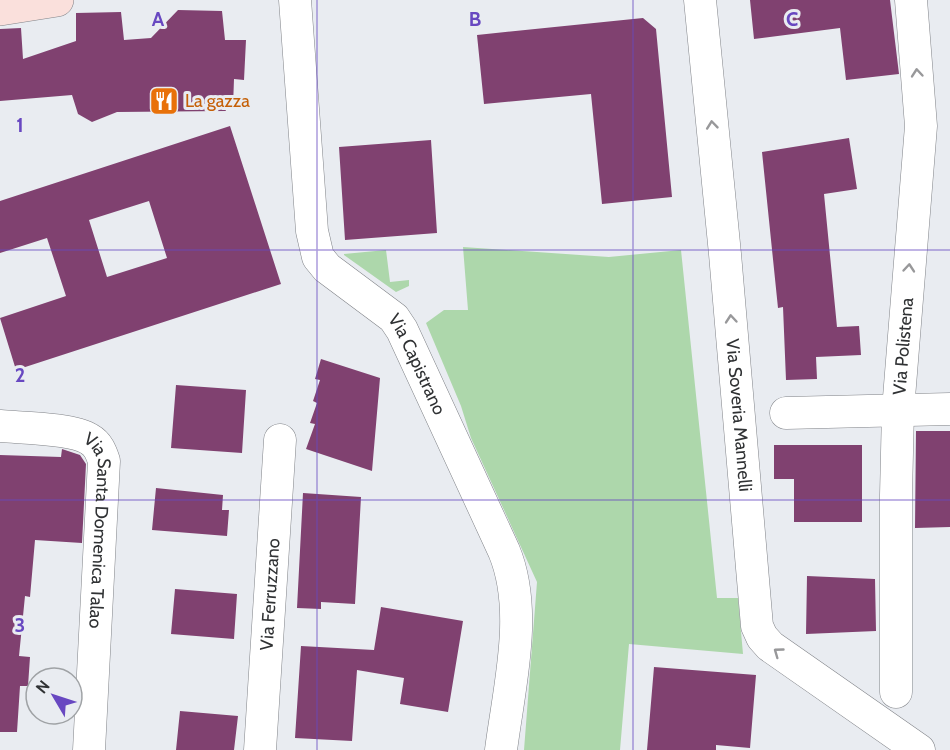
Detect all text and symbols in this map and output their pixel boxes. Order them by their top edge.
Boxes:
text: A [152,7,165,31]
text: B [469,7,481,31]
text: C [786,7,798,31]
one-way arrow [911,69,924,78]
restaurant icon: La gazza [148,85,180,117]
place label: La gazza [185,90,250,112]
text: 1 [16,113,24,137]
one-way arrow [706,120,719,129]
one-way arrow [902,263,915,272]
street label: Via Polistena [888,296,918,396]
street label: Via Capistrano [383,309,451,418]
one-way arrow [725,314,738,323]
street label: Via Soveria Mannelli [721,338,756,493]
text: 2 [15,363,25,387]
street label: Via Santa Domenica Talao [80,428,115,629]
street label: Via Ferruzzano [255,537,285,651]
text: 3 [15,613,25,637]
one-way arrow [773,648,784,659]
north arrow [24,666,84,726]
text: N [32,677,54,697]

